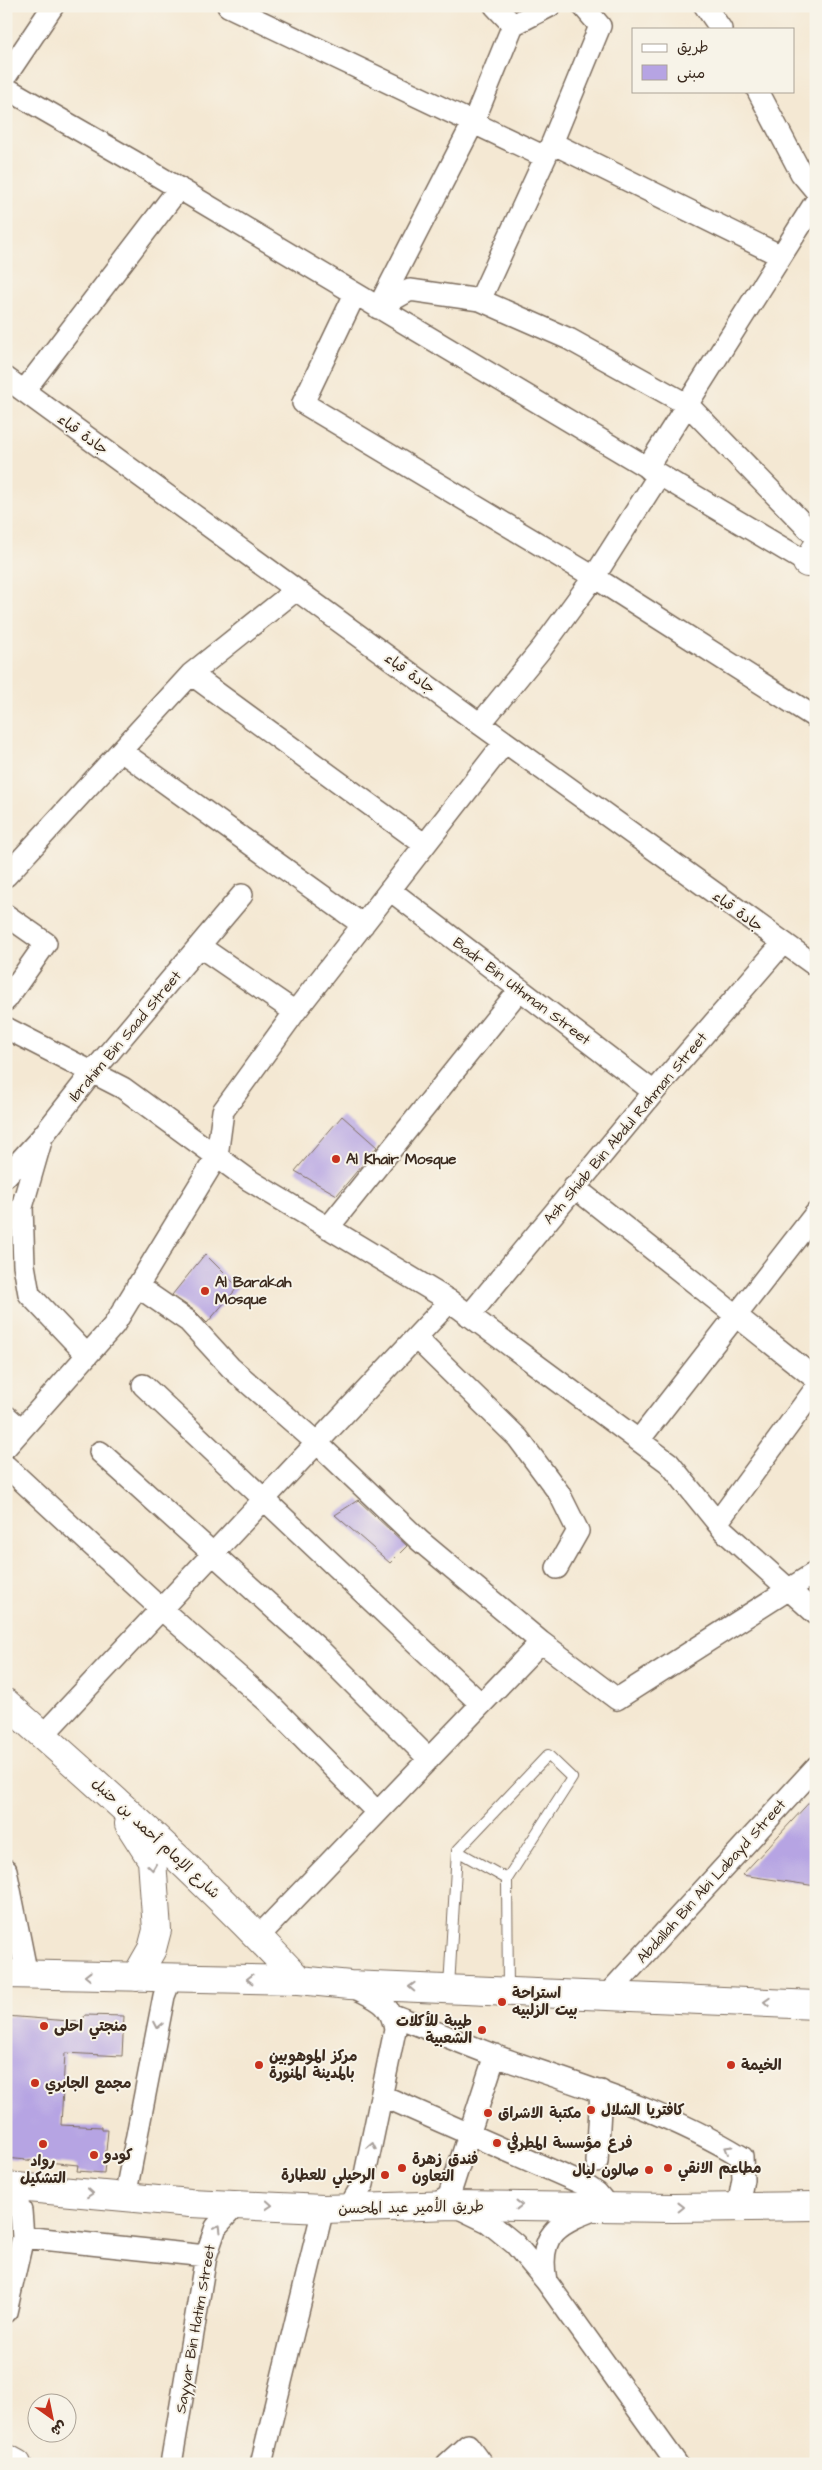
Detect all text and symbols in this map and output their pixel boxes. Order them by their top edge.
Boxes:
legend [632,28,794,92]
text: طريق [677,37,709,58]
text: مبنى [677,63,705,84]
street label: جادة قباء [53,409,112,460]
street label: جادة قباء [380,648,439,699]
street label: جادة قباء [708,886,767,937]
street label: Badr Bin Uthman Street [448,933,595,1050]
street label: Ibrahim Bin Saad Street [64,966,187,1106]
street label: Ash Shiab Bin Abdul Rahman Street [539,1028,712,1229]
place label: Al Khair Mosque [346,1149,456,1170]
marker: Al Khair Mosque [330,1153,342,1165]
place label: Al Barakah Mosque [215,1272,292,1310]
marker: Al Barakah Mosque [199,1285,211,1297]
street label: شارع الإمام أحمد بن حنبل [87,1773,225,1904]
street label: Abdallah Bin Abi Labayd Street [632,1795,792,1969]
one-way arrow [146,1863,157,1871]
one-way arrow [84,1971,92,1982]
one-way arrow [246,1974,254,1984]
one-way arrow [408,1982,416,1992]
place label: استراحة بيت الزلبيه [512,1983,578,2021]
marker: استراحة بيت الزلبيه [496,1996,508,2008]
one-way arrow [763,1996,771,2007]
place label: طيبة للأكلات الشعبية [396,2010,472,2049]
place label: منجتي احلى [54,2016,127,2040]
marker: منجتي احلى [38,2020,50,2032]
one-way arrow [154,2021,164,2030]
marker: طيبة للأكلات الشعبية [476,2024,488,2036]
place label: مركز الموهوبين بالمدينة المنورة [269,2046,357,2084]
place label: الخيمة [741,2055,782,2076]
marker: مركز الموهوبين بالمدينة المنورة [253,2059,265,2071]
marker: الخيمة [725,2059,737,2071]
place label: مجمع الجابري [45,2073,131,2095]
marker: مجمع الجابري [29,2077,41,2089]
place label: كافتريا الشلال [601,2100,685,2121]
place label: مكتبة الاشراق [498,2103,582,2124]
marker: كافتريا الشلال [585,2104,597,2116]
marker: مكتبة الاشراق [482,2107,494,2119]
place label: فرع مؤسسة المطرفي [507,2132,633,2154]
marker: فرع مؤسسة المطرفي [491,2137,503,2149]
marker: رواد التشكيل [37,2138,49,2150]
one-way arrow [366,2141,377,2150]
place label: كودو [103,2145,133,2166]
one-way arrow [724,2145,733,2155]
marker: كودو [88,2149,100,2161]
place label: فندق زهرة التعاون [412,2149,478,2187]
place label: رواد التشكيل [20,2151,66,2189]
place label: مطاعم الانقي [678,2158,762,2182]
place label: صالون ليال [572,2160,639,2181]
marker: فندق زهرة التعاون [396,2162,408,2174]
marker: مطاعم الانقي [662,2162,674,2174]
marker: صالون ليال [643,2164,655,2176]
place label: الرحيلي للعطارة [281,2165,375,2189]
marker: الرحيلي للعطارة [379,2169,391,2181]
one-way arrow [86,2187,94,2198]
street label: طريق الأمير عبد المحسن [338,2196,484,2219]
one-way arrow [265,2200,273,2211]
one-way arrow [516,2200,523,2210]
one-way arrow [678,2202,686,2213]
one-way arrow [211,2224,221,2233]
street label: Sayyar Bin Hatim Street [170,2243,222,2415]
north arrow [28,2392,78,2442]
text: ش [47,2415,70,2441]

